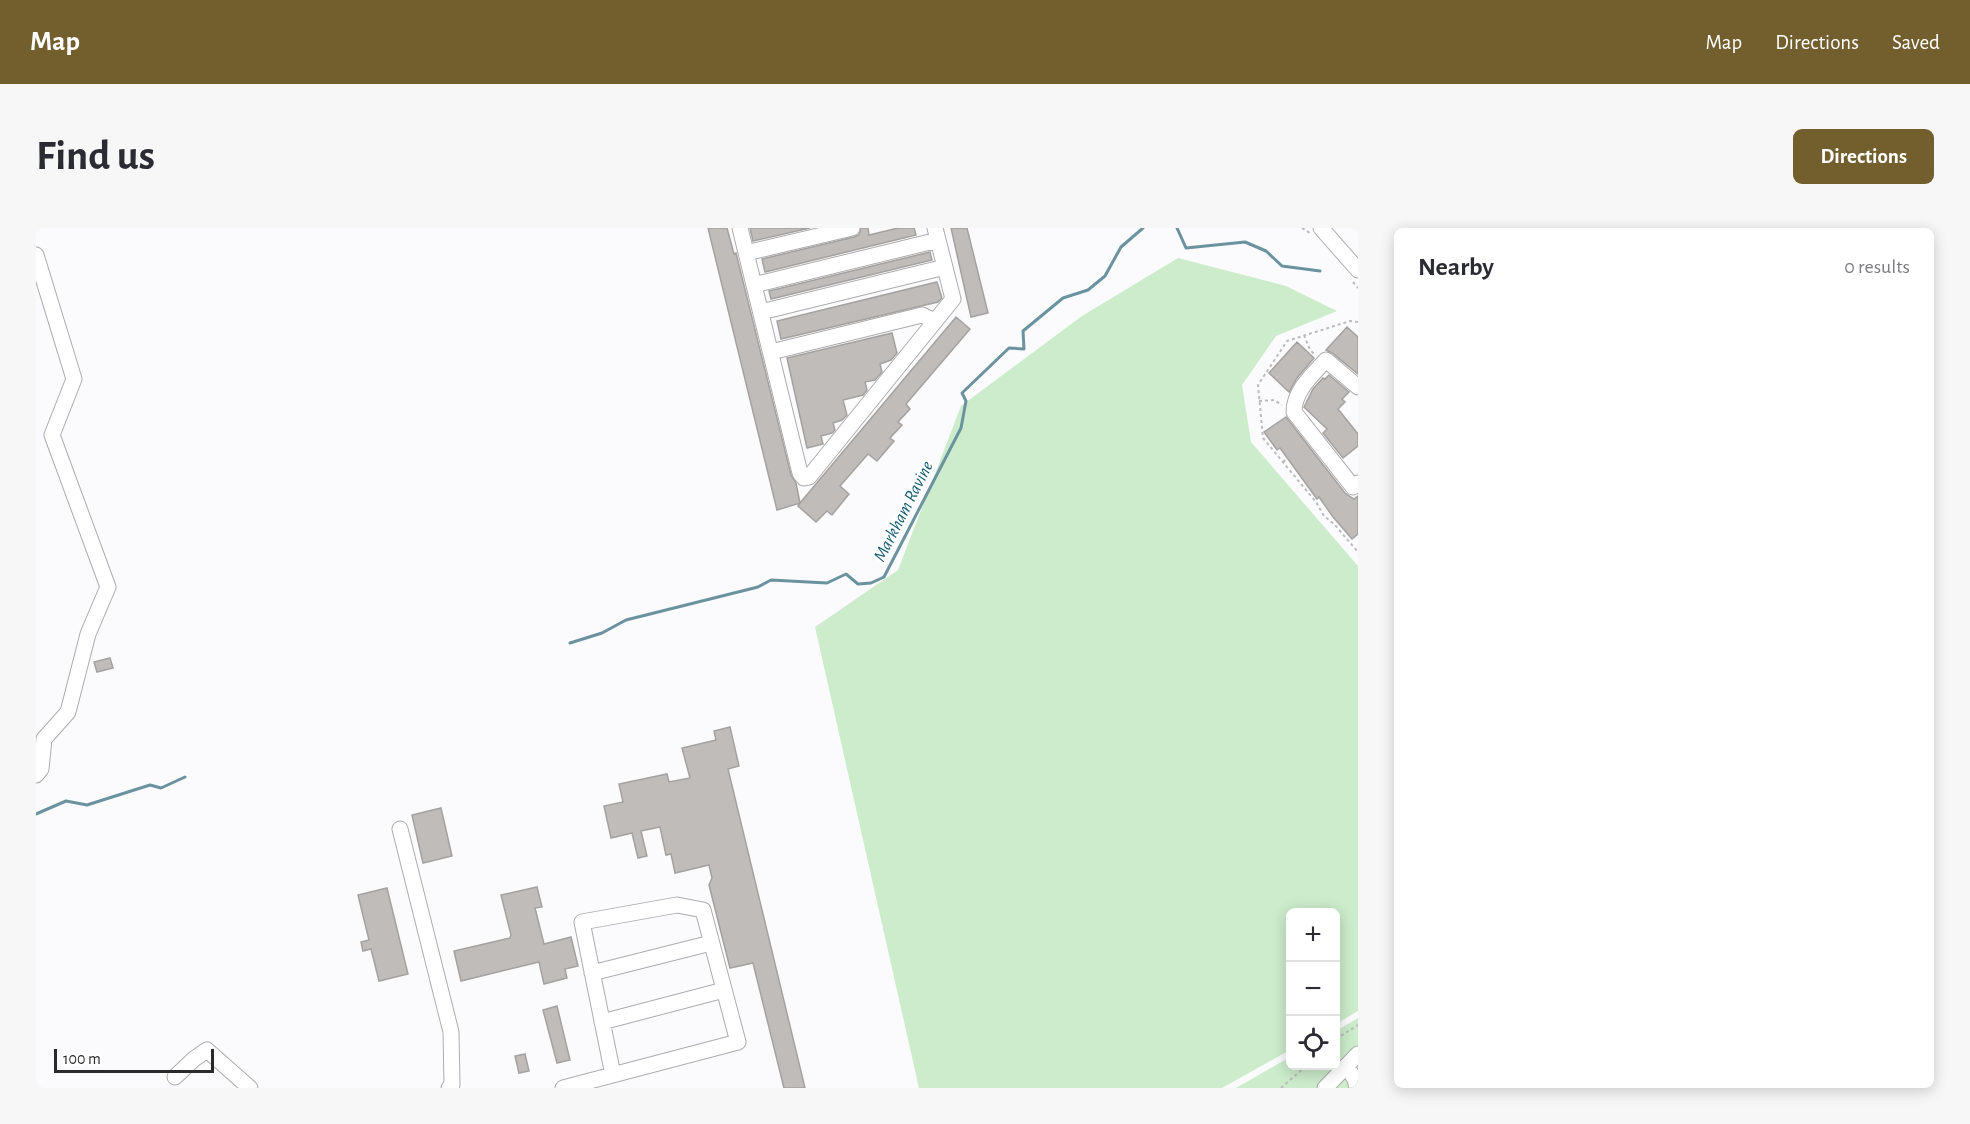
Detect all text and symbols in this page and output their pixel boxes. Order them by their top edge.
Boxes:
text: Map [30,28,80,56]
text: Map [1706,32,1742,53]
text: Directions [1775,32,1859,53]
text: Saved [1892,32,1940,53]
button: Directions [1793,129,1934,184]
text: Find us [36,135,155,177]
text: Nearby [1418,254,1494,280]
text: 0 results [1844,257,1910,277]
water label: Markham Ravine [871,458,937,565]
map controls [1286,908,1340,1070]
button: + [1286,908,1340,962]
button: − [1286,962,1340,1016]
button: locate [1286,1016,1340,1070]
scale bar [54,1046,214,1074]
text: 100 m [63,1051,101,1067]

